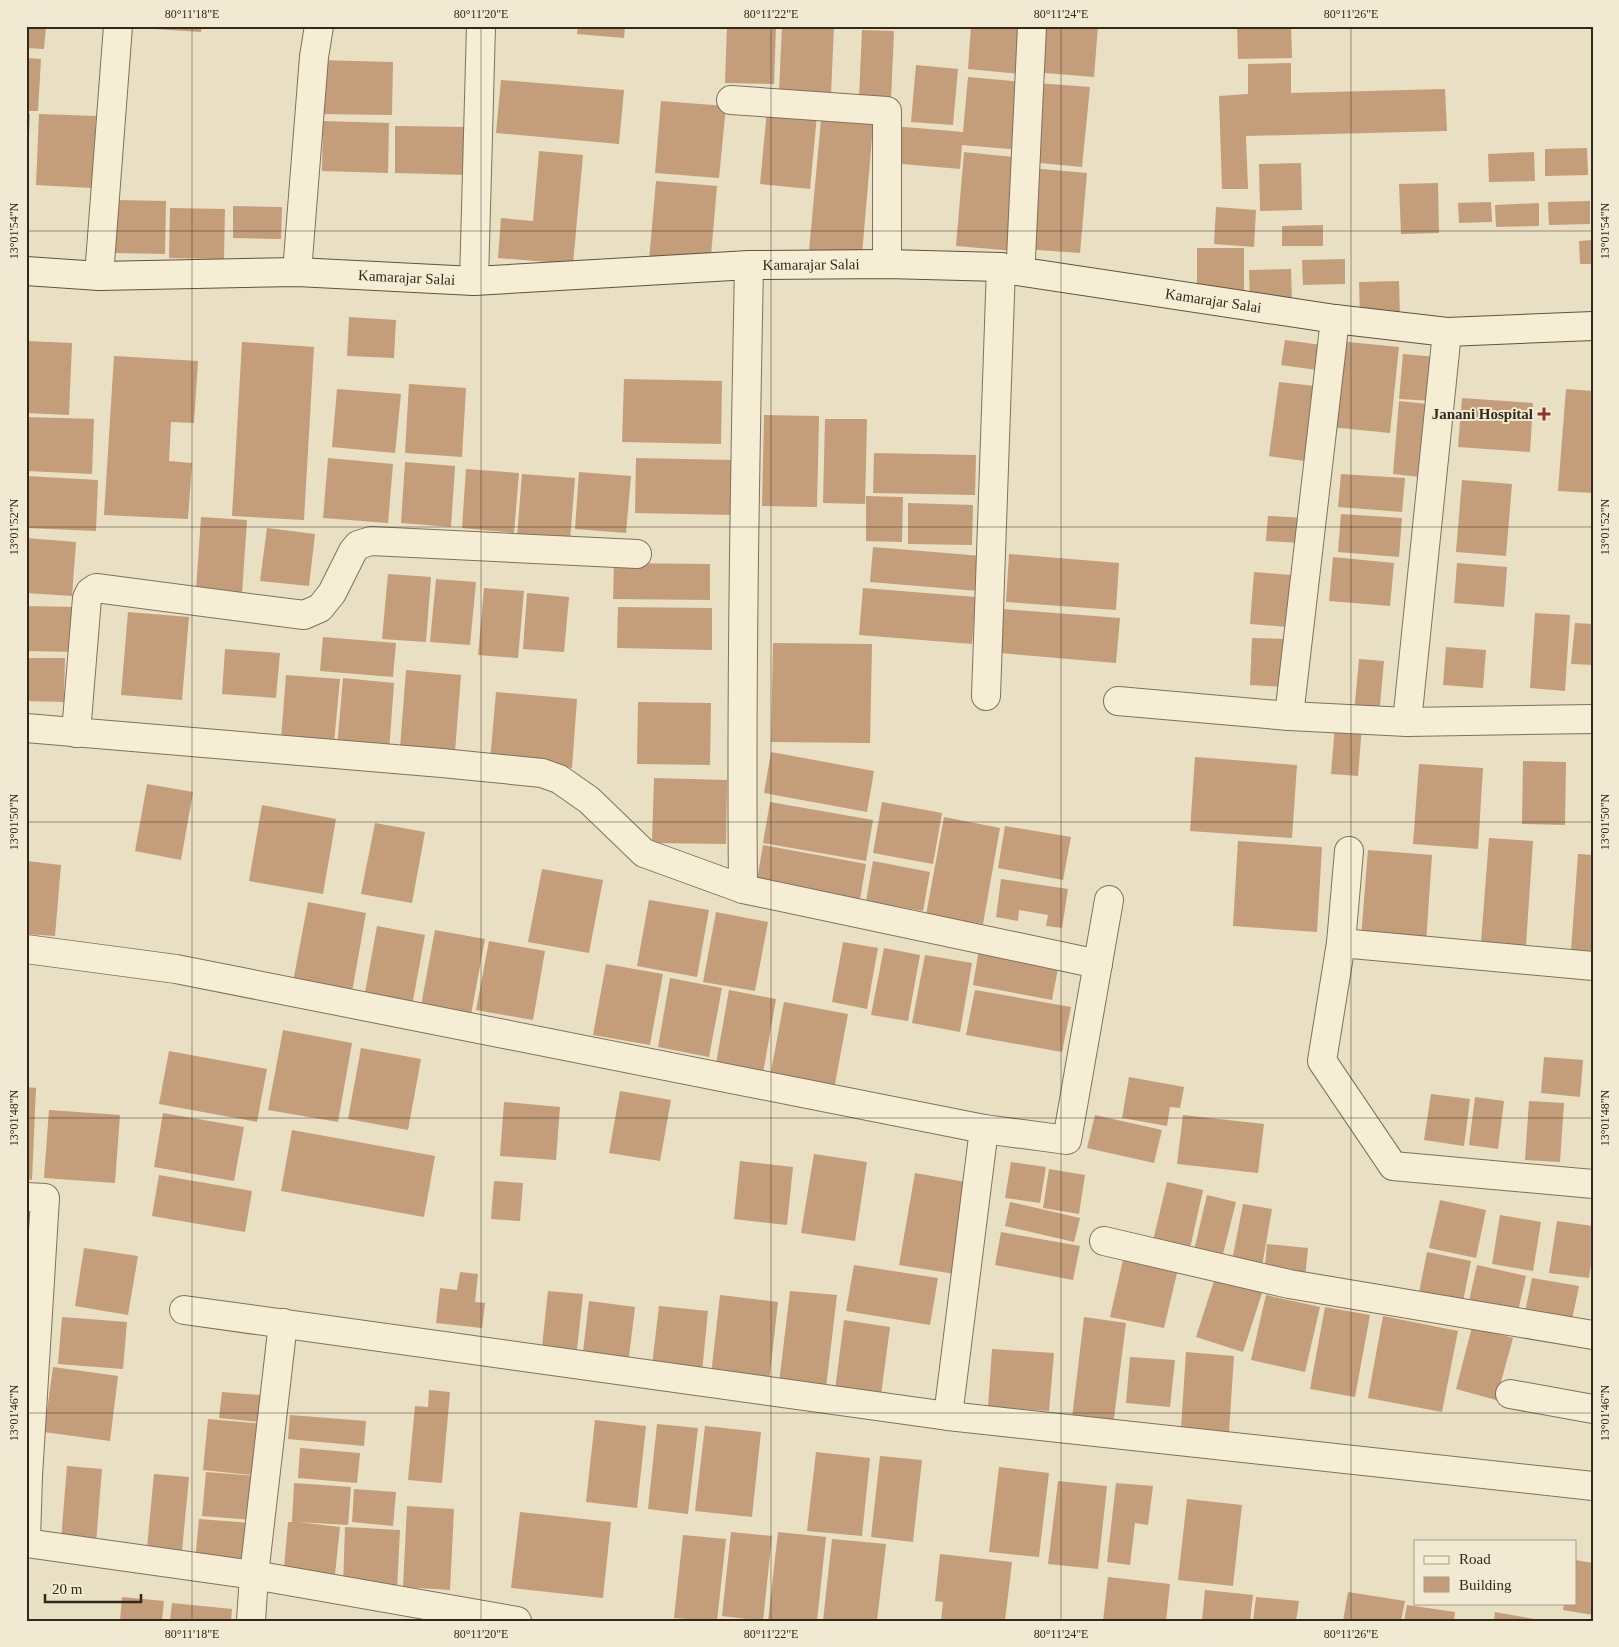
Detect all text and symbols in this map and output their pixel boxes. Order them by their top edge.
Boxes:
text: 80°11'18"E [165,7,219,21]
text: 80°11'20"E [454,7,508,21]
text: 80°11'22"E [744,7,798,21]
text: 80°11'24"E [1034,7,1088,21]
text: 80°11'26"E [1324,7,1378,21]
text: 13°01'54"N [7,202,21,259]
text: 13°01'54"N [1598,202,1612,259]
street label: Kamarajar Salai [762,256,860,273]
street label: Kamarajar Salai [358,267,456,288]
street label: Kamarajar Salai [1164,285,1263,316]
place label: Janani Hospital [1432,406,1533,422]
marker: Janani Hospital [1537,407,1551,421]
text: 13°01'52"N [7,498,21,555]
text: 13°01'52"N [1598,498,1612,555]
text: 13°01'50"N [7,793,21,850]
text: 13°01'50"N [1598,793,1612,850]
text: 13°01'48"N [7,1089,21,1146]
text: 13°01'48"N [1598,1089,1612,1146]
text: 13°01'46"N [7,1384,21,1441]
text: 13°01'46"N [1598,1384,1612,1441]
legend [1414,1540,1576,1604]
text: Road [1459,1551,1491,1567]
scale bar [45,1572,141,1604]
text: Building [1459,1577,1512,1593]
text: 20 m [52,1581,83,1597]
text: 80°11'18"E [165,1627,219,1641]
text: 80°11'20"E [454,1627,508,1641]
text: 80°11'22"E [744,1627,798,1641]
text: 80°11'24"E [1034,1627,1088,1641]
text: 80°11'26"E [1324,1627,1378,1641]

